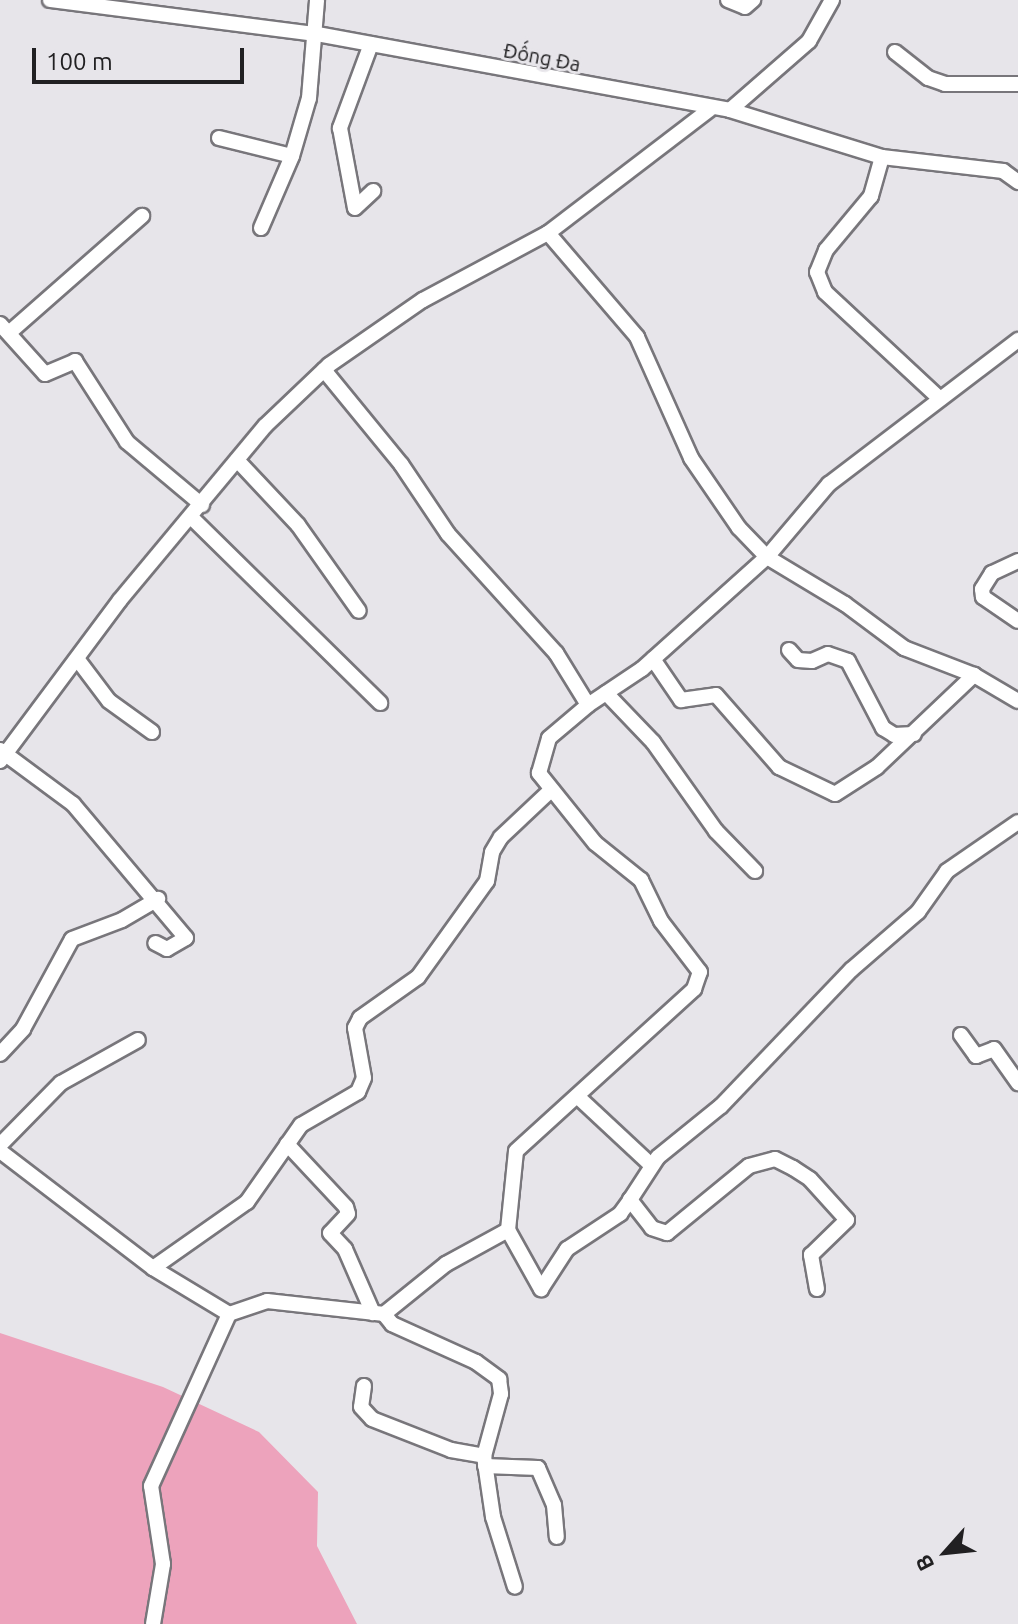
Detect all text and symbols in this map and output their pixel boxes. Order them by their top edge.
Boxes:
scale bar [36,32,248,82]
street label: Đống Đa [501,38,583,76]
text: 100 m [46,48,113,75]
north arrow [906,1512,986,1592]
text: B [910,1551,939,1575]

